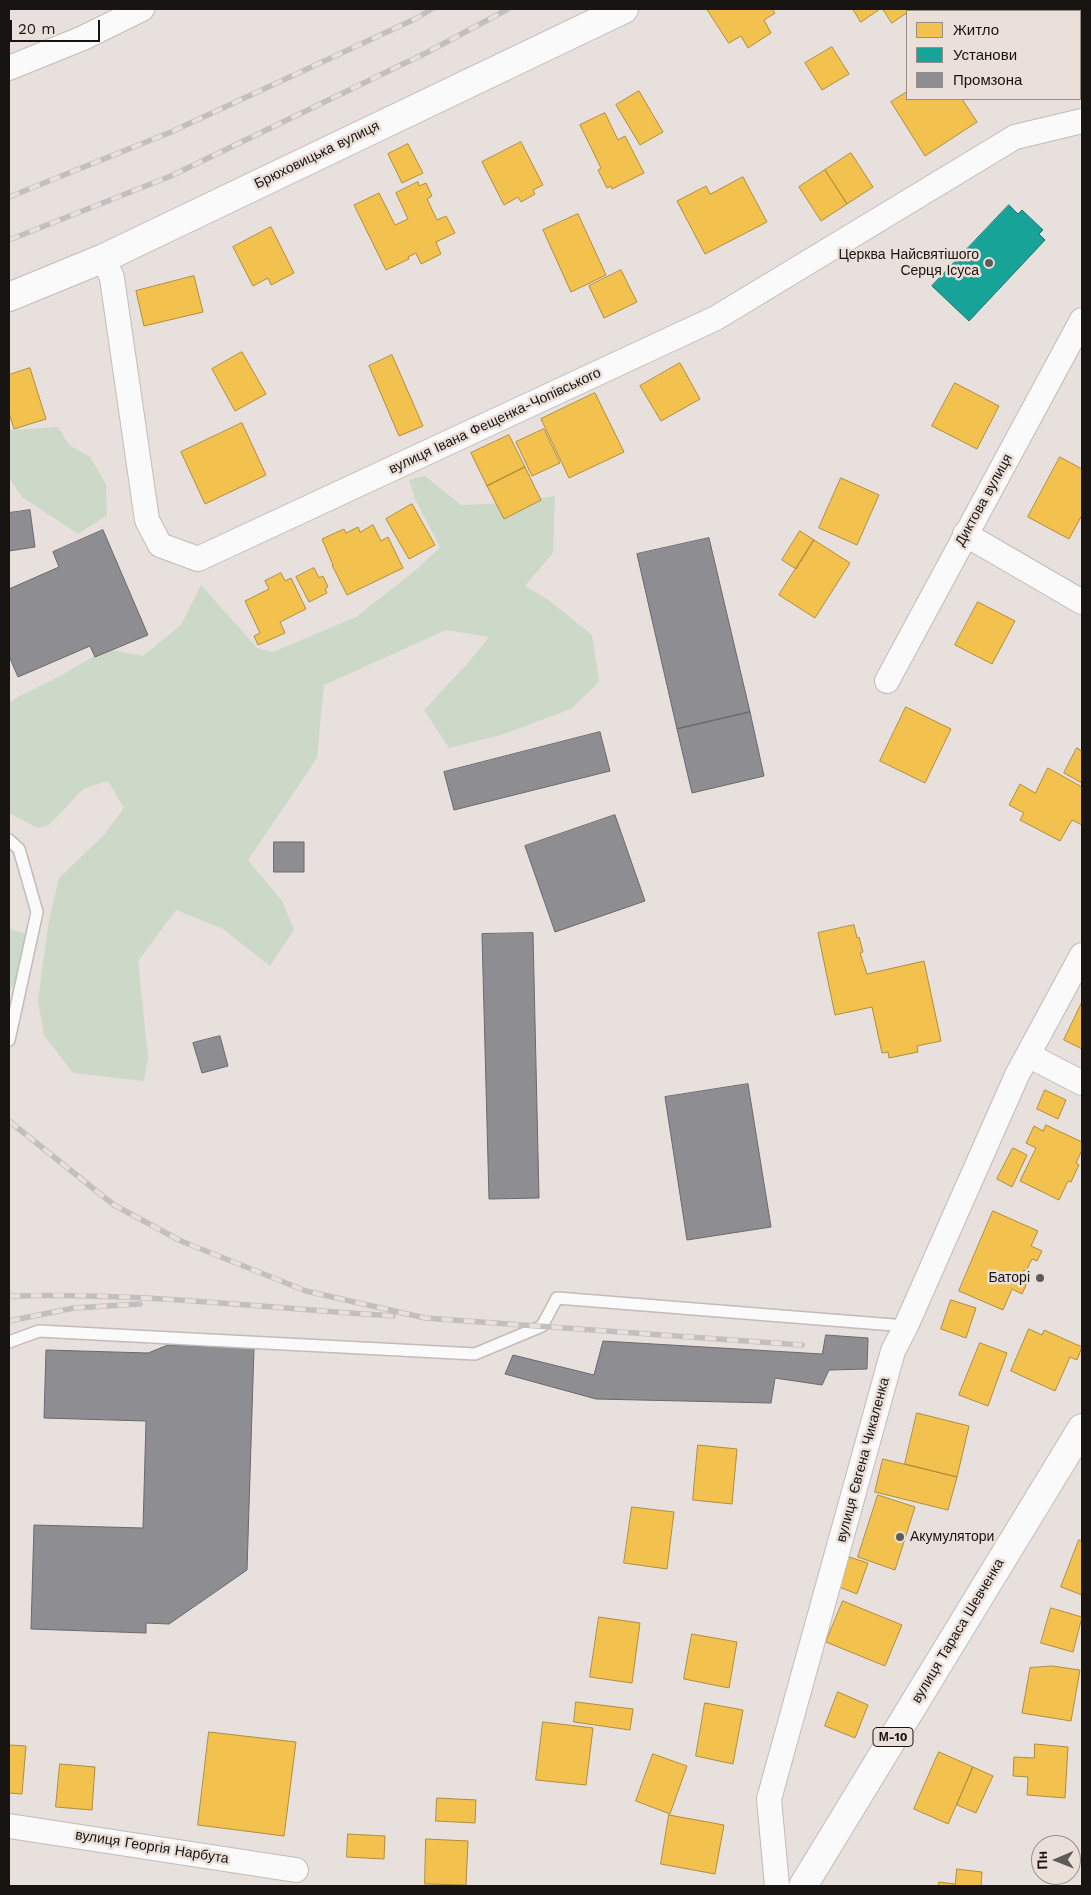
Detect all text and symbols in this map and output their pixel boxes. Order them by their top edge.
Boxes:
scale bar [12,10,102,42]
legend [906,10,1081,100]
text: 20 m [18,20,56,38]
text: Житло [953,21,999,39]
text: Установи [953,46,1017,64]
text: Промзона [953,71,1022,89]
street label: Брюховицька вулиця [252,117,382,193]
place label: Церква Найсвятішого Серця Ісуса [838,247,979,280]
marker: Церква Найсвятішого Серця Ісуса [983,257,995,269]
street label: вулиця Івана Фещенка-Чопівського [386,364,604,478]
street label: Диктова вулиця [952,451,1016,549]
place label: Баторі [988,1270,1030,1286]
marker: Баторі [1034,1272,1046,1284]
street label: вулиця Євгена Чикаленка [833,1376,893,1544]
place label: Акумулятори [910,1529,994,1545]
marker: Акумулятори [894,1531,906,1543]
street label: вулиця Тараса Шевченка [908,1556,1008,1706]
road number: М-10 [873,1728,913,1746]
street label: вулиця Георгія Нарбута [74,1827,230,1867]
north arrow [1031,1835,1081,1885]
text: Пн [1034,1851,1050,1870]

